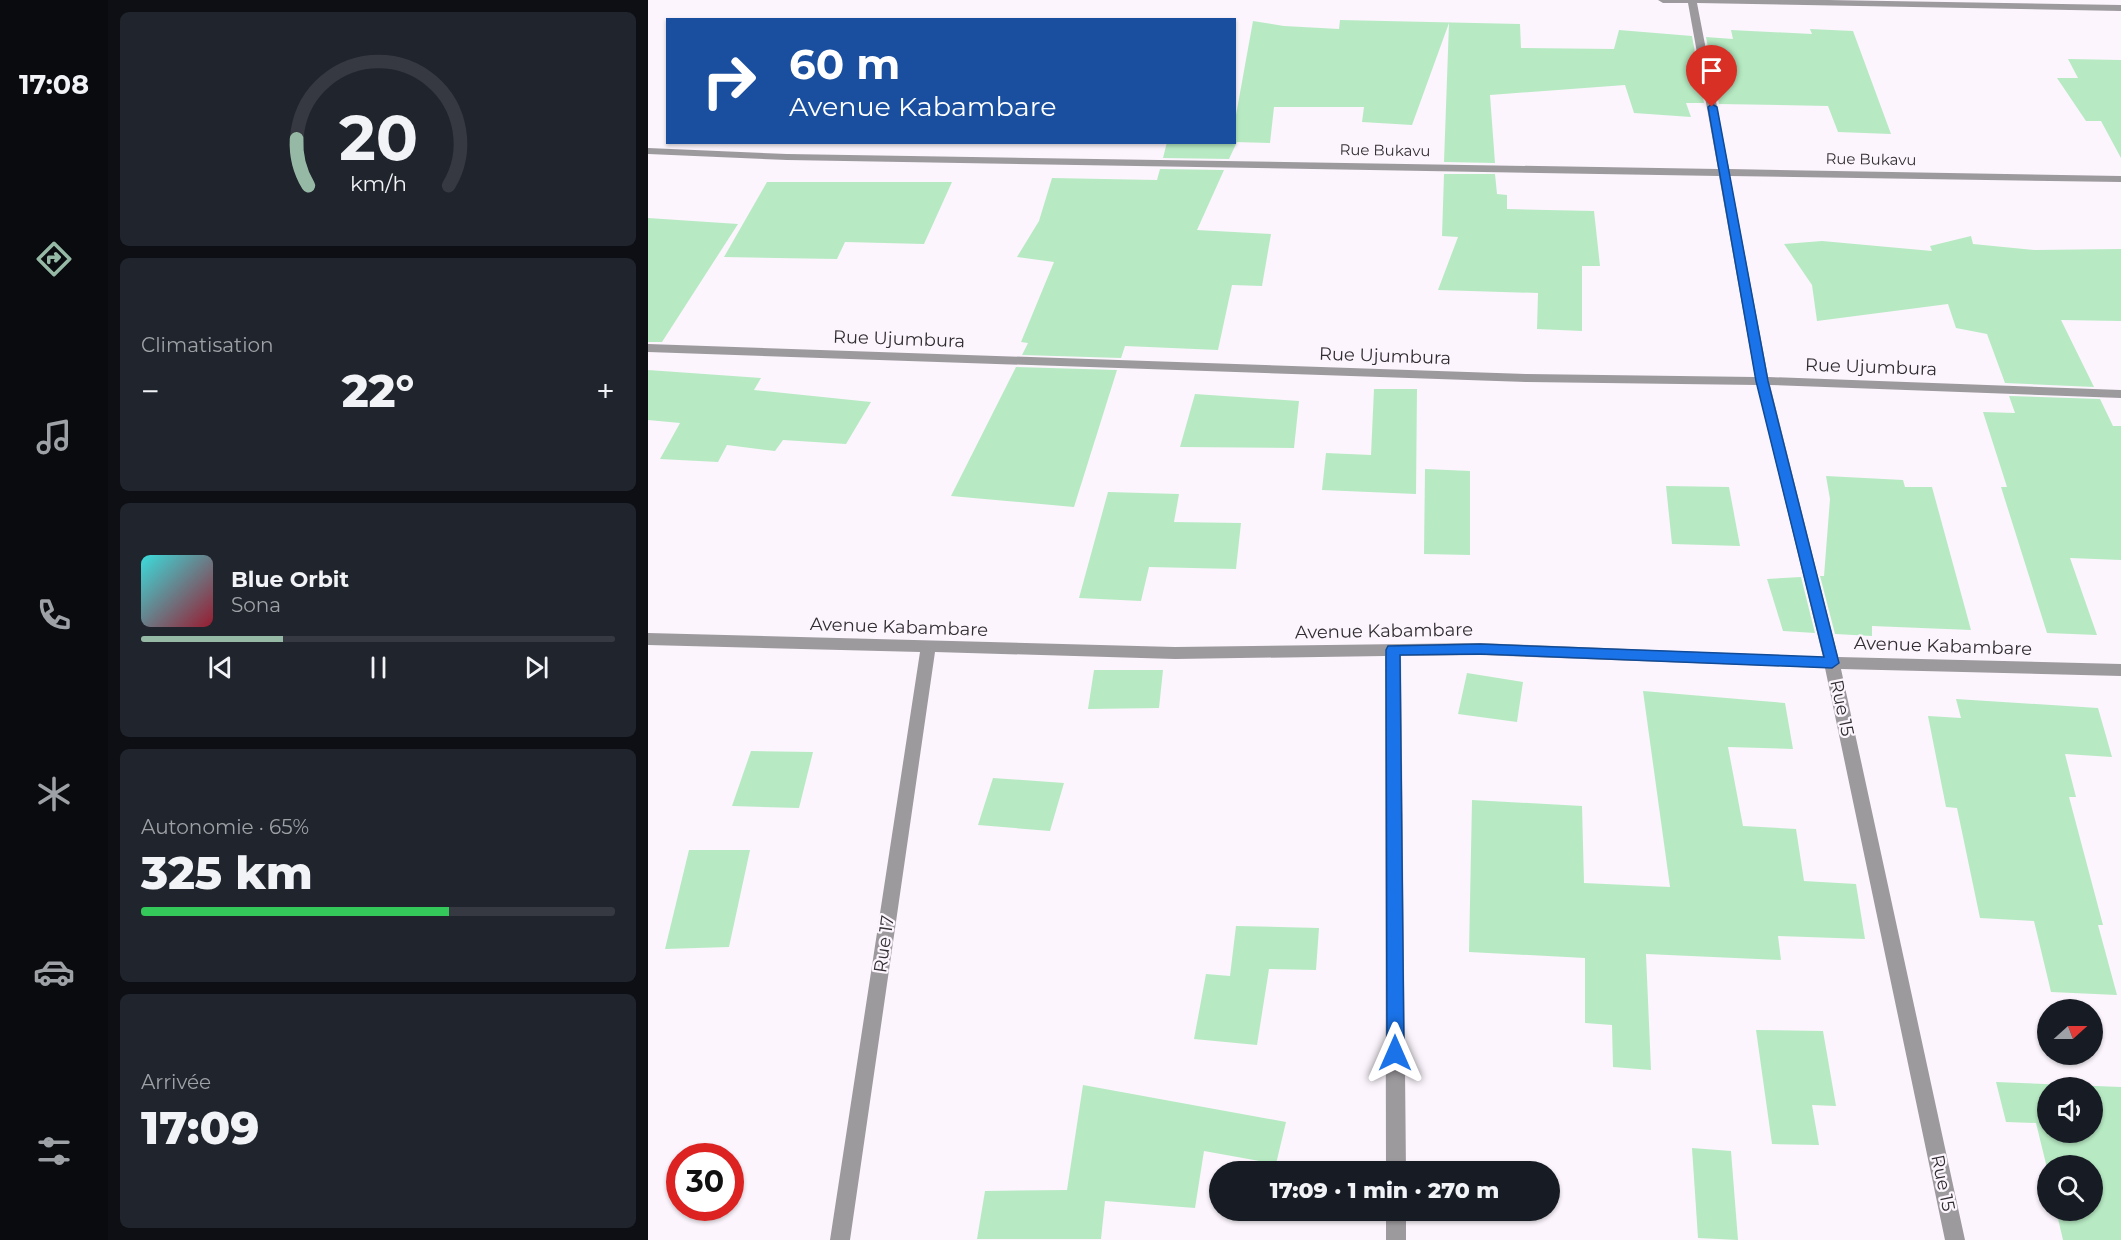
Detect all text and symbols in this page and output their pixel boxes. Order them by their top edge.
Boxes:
text: 60 m [789,38,900,90]
icon: right [690,42,768,120]
pin [1686,45,1737,107]
icon: arrive [1695,54,1728,87]
text: 17:08 [19,68,89,101]
text: Avenue Kabambare [789,90,1056,123]
text: 20 [338,100,418,176]
street label: Rue Bukavu [1339,140,1431,160]
street label: Rue Bukavu [1825,149,1917,169]
text: km/h [349,170,407,196]
icon: directions [33,238,75,280]
street label: Rue Ujumbura [832,326,966,352]
text: Climatisation [141,333,274,357]
street label: Rue Ujumbura [1318,343,1452,369]
street label: Rue Ujumbura [1804,354,1938,380]
text: 22° [342,363,414,418]
text: − [141,371,160,411]
text: + [596,371,615,411]
icon: music [33,416,75,458]
text: Blue Orbit [231,566,349,593]
text: Sona [231,593,281,617]
icon: phone [33,594,75,636]
street label: Avenue Kabambare [810,613,989,641]
street label: Avenue Kabambare [1295,618,1473,644]
street label: Avenue Kabambare [1854,632,2033,660]
icon: previous [204,651,237,684]
icon: pause [362,651,395,684]
icon: next [520,651,553,684]
street label: Rue 15 [1825,678,1859,738]
icon: climate [33,773,75,815]
text: Autonomie · 65% [141,815,309,839]
text: 325 km [141,845,313,900]
street label: Rue 17 [869,914,899,974]
icon: car [33,951,75,993]
north arrow [2037,999,2103,1065]
map controls [2037,999,2103,1221]
position arrow [1363,1021,1427,1085]
text: Arrivée [141,1070,211,1094]
button: sound [2037,1077,2103,1143]
text: 17:09 [141,1100,260,1155]
icon: filters [33,1130,75,1172]
speed limit sign: 30 [666,1143,744,1221]
street label: Rue 15 [1926,1153,1960,1213]
button: search [2037,1155,2103,1221]
text: 17:09 · 1 min · 270 m [1270,1177,1499,1204]

